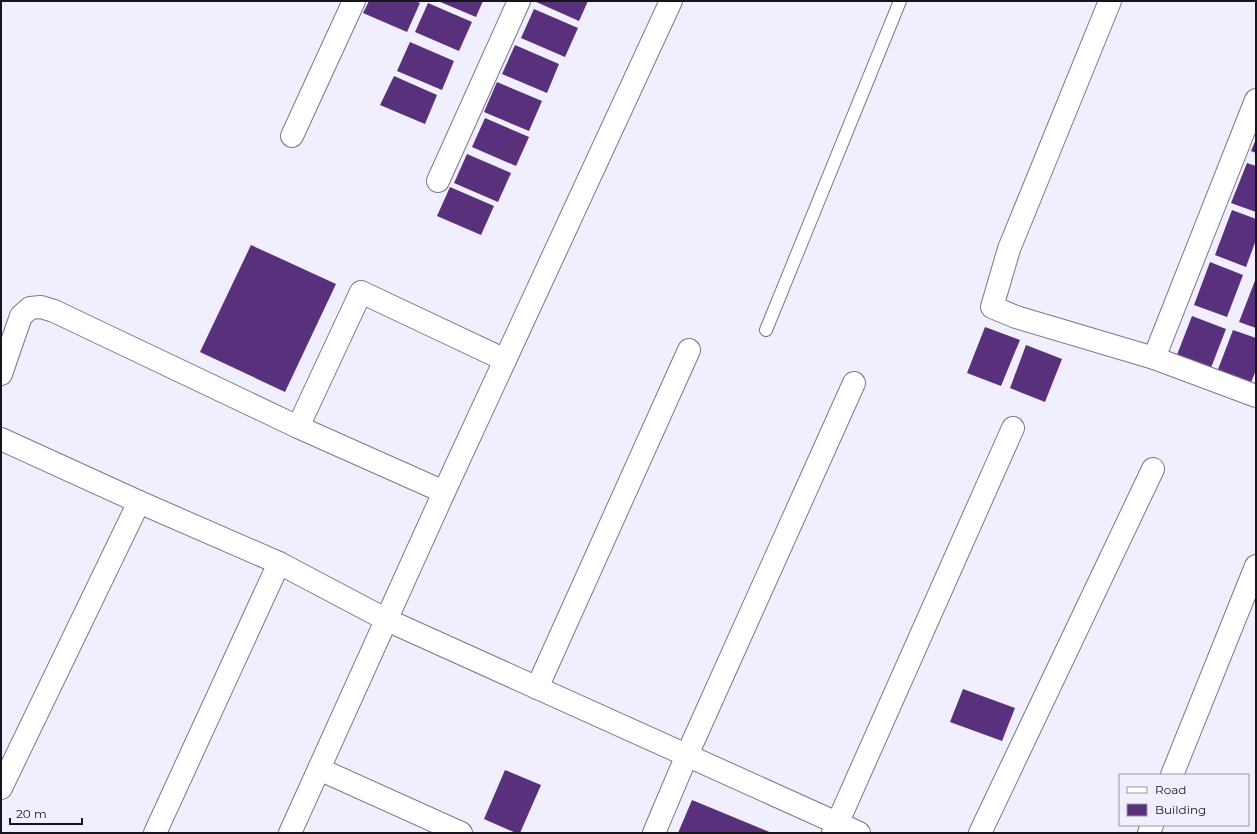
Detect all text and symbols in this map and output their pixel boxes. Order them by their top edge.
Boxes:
legend [1119,774,1249,826]
text: Road [1155,782,1186,797]
scale bar [10,800,82,826]
text: Building [1155,802,1206,817]
text: 20 m [16,806,47,821]

